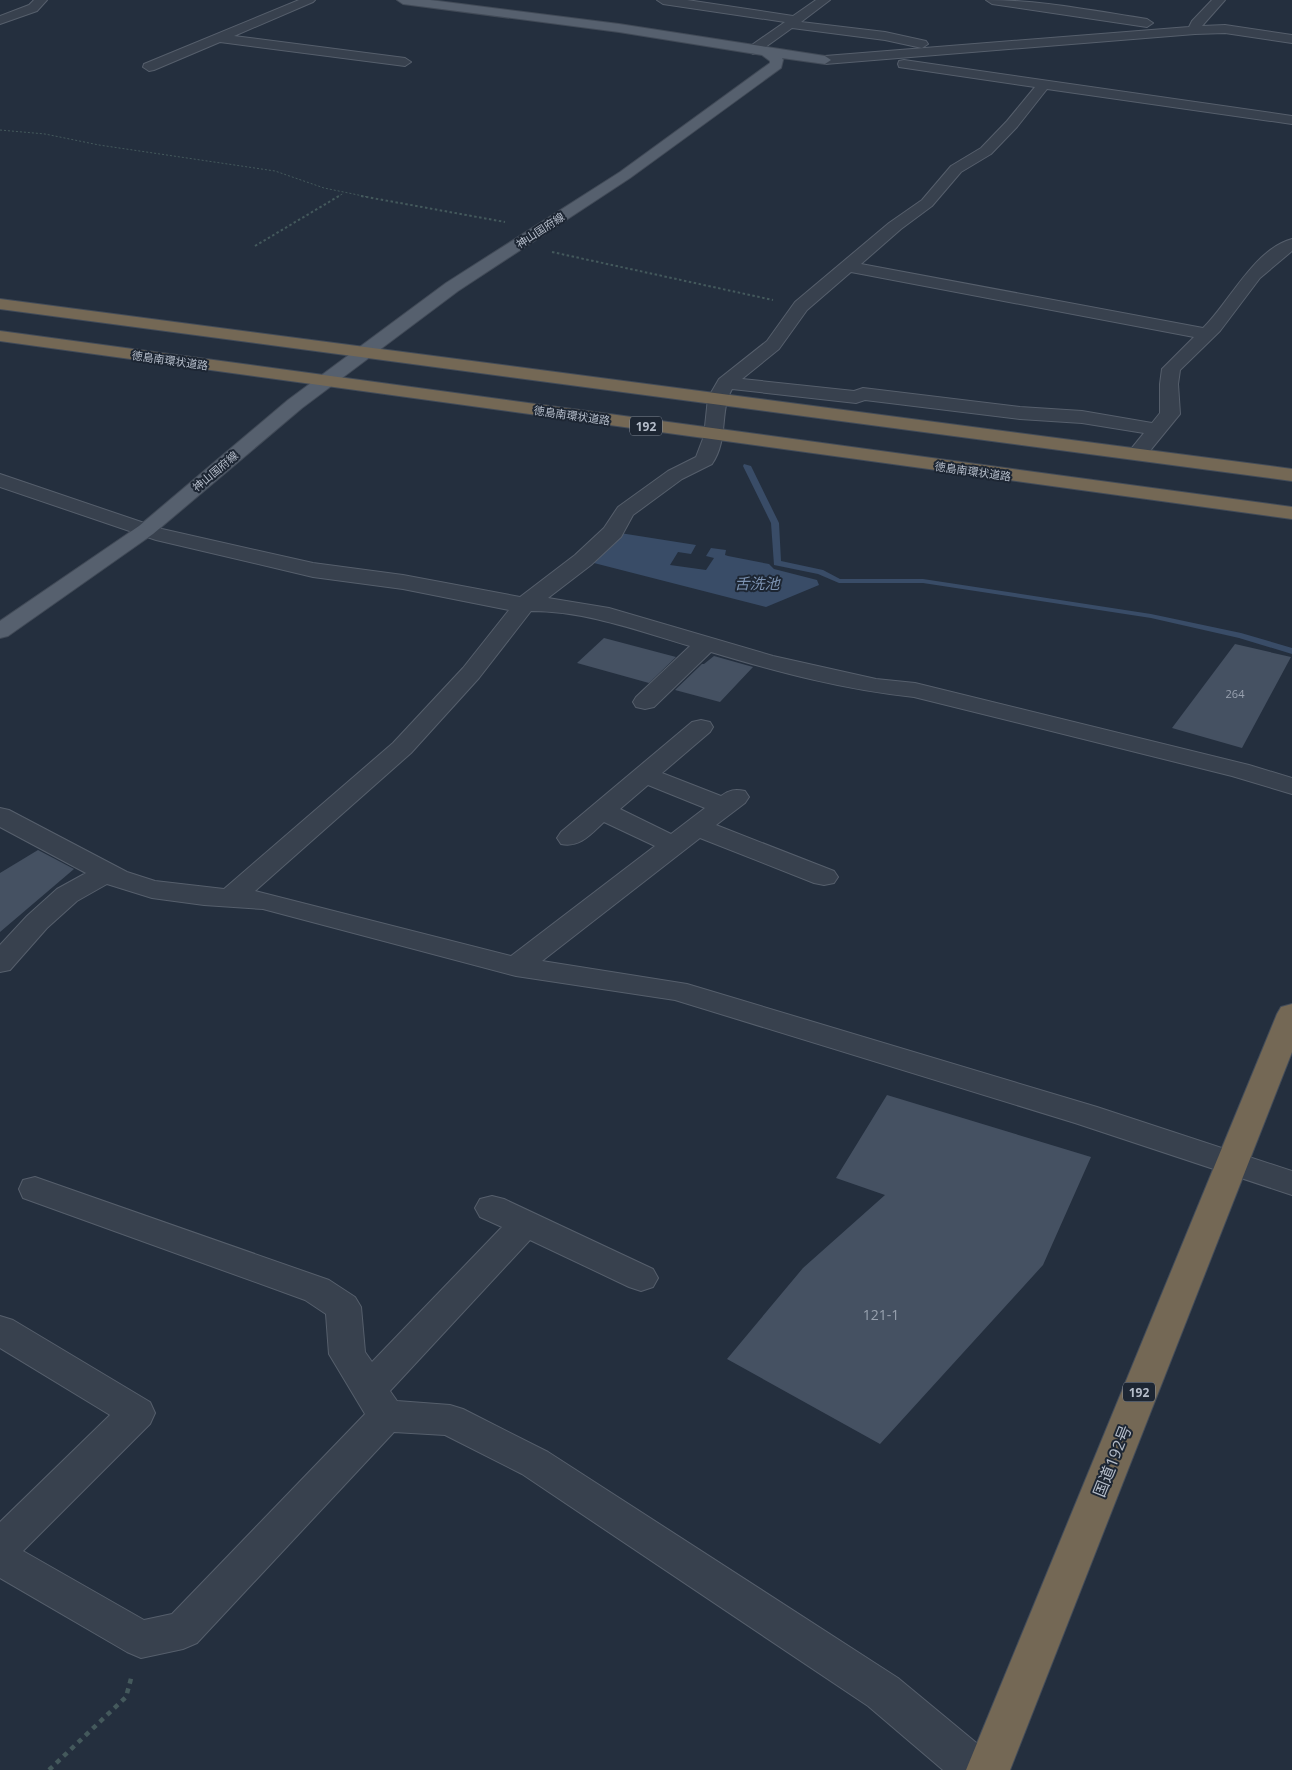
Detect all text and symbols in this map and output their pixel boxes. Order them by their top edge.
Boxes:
street label: 神山国府線 [513,209,567,251]
street label: 徳島南環状道路 [131,347,209,373]
street label: 徳島南環状道路 [533,402,611,428]
road number: 192 [630,416,662,436]
street label: 神山国府線 [189,448,241,494]
street label: 徳島南環状道路 [934,458,1012,484]
water label: 舌洗池 [734,573,781,593]
house number: 264 [1226,686,1245,701]
house number: 121-1 [863,1305,899,1324]
road number: 192 [1123,1382,1155,1401]
street label: 国道192号 [1088,1422,1136,1500]

